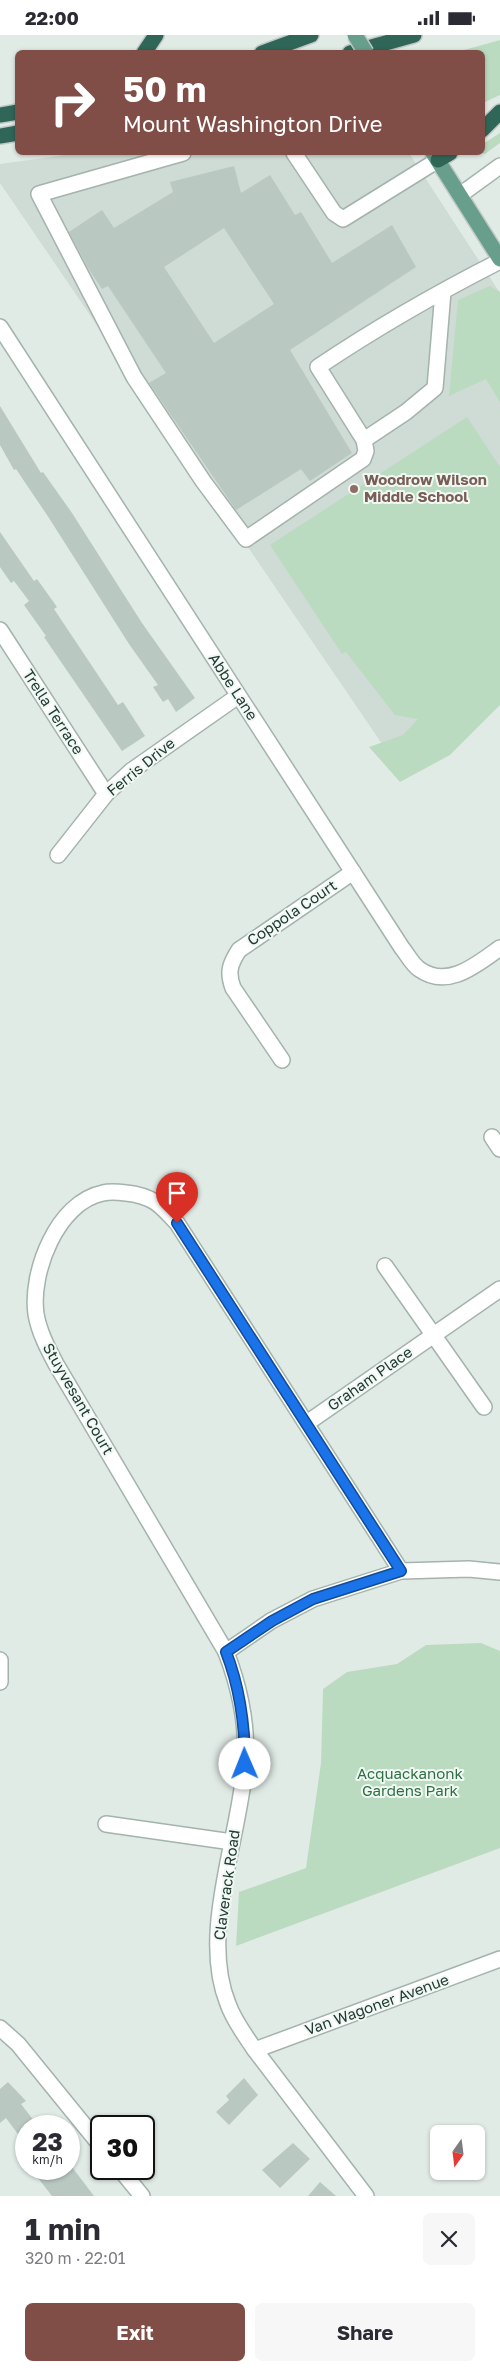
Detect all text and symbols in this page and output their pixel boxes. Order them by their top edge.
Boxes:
text: 22:00 [25,6,79,29]
text: 50 m [123,68,206,110]
icon: right [40,70,105,135]
text: Mount Washington Drive [123,110,382,137]
place label: Woodrow Wilson Middle School [364,470,487,505]
marker: Woodrow Wilson Middle School [348,483,360,495]
street label: Abbe Lane [206,650,262,723]
street label: Trella Terrace [20,666,88,758]
street label: Ferris Drive [103,733,178,799]
street label: Coppola Court [243,876,340,949]
pin [156,1172,198,1223]
icon: arrive [163,1179,191,1207]
street label: Stuyvesant Court [40,1340,118,1457]
street label: Graham Place [324,1342,416,1414]
position arrow [218,1737,270,1789]
park label: Acquackanonk Gardens Park [357,1764,463,1799]
street label: Claverack Road [209,1828,243,1941]
street label: Van Wagoner Avenue [302,1970,451,2038]
speed limit sign: 30 [90,2115,155,2180]
north arrow [430,2125,485,2180]
map controls [430,2125,485,2180]
text: 23 [32,2126,63,2157]
text: km/h [32,2152,63,2167]
text: 1 min [25,2211,101,2247]
button: close [423,2213,475,2265]
text: 320 m · 22:01 [25,2248,126,2268]
button: Exit [25,2303,245,2361]
button: Share [255,2303,475,2361]

